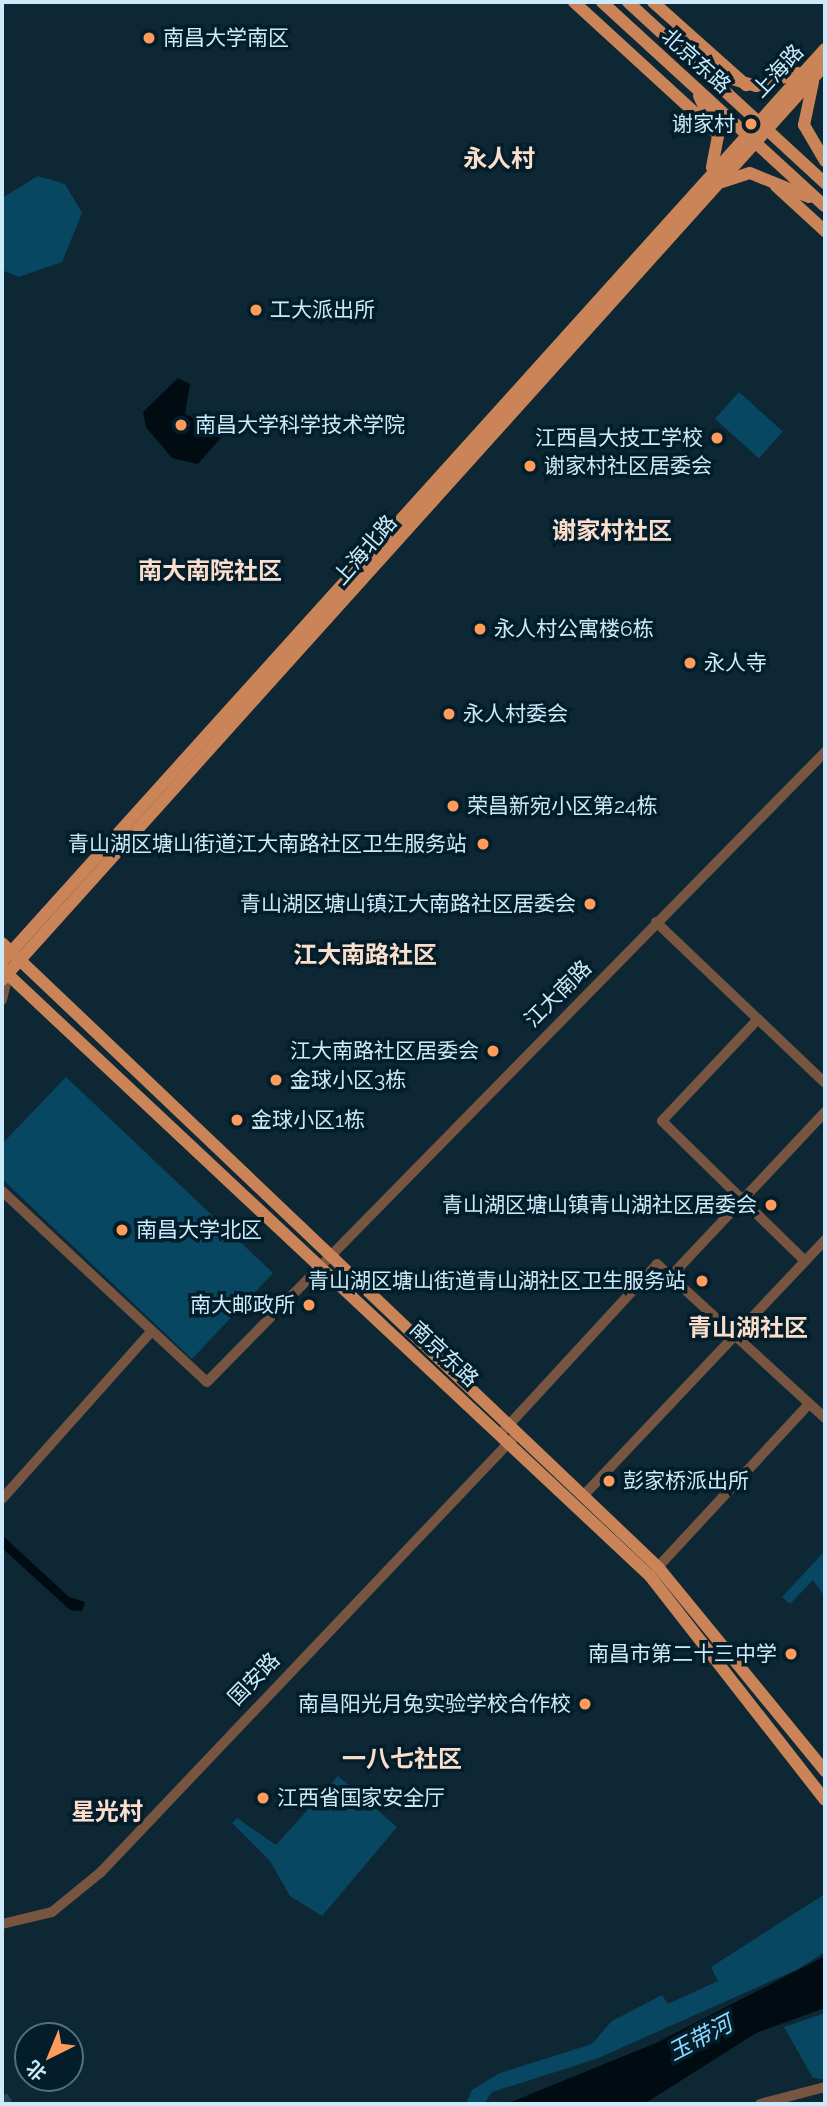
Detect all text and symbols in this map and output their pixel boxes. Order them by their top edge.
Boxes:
street label: 北京东路 [656,24,736,98]
place label: 南昌大学南区 [163,25,289,51]
marker: 南昌大学南区 [141,30,157,46]
street label: 上海路 [747,39,809,103]
place label: 谢家村 [672,111,735,137]
marker: 谢家村 [741,114,761,134]
district label: 永人村 [463,145,535,173]
place label: 工大派出所 [270,297,375,323]
marker: 工大派出所 [248,302,264,318]
place label: 南昌大学科学技术学院 [195,412,405,438]
marker: 南昌大学科学技术学院 [173,417,189,433]
place label: 江西昌大技工学校 [535,425,703,451]
marker: 江西昌大技工学校 [709,430,725,446]
place label: 谢家村社区居委会 [544,453,712,479]
marker: 谢家村社区居委会 [522,458,538,474]
street label: 上海北路 [328,510,402,590]
district label: 谢家村社区 [552,517,672,545]
district label: 南大南院社区 [138,557,282,585]
place label: 永人村公寓楼6栋 [494,616,654,642]
marker: 永人村公寓楼6栋 [472,621,488,637]
place label: 永人寺 [704,650,767,676]
marker: 永人寺 [682,655,698,671]
place label: 永人村委会 [463,701,568,727]
marker: 永人村委会 [441,706,457,722]
place label: 荣昌新宛小区第24栋 [467,793,657,819]
marker: 荣昌新宛小区第24栋 [445,798,461,814]
place label: 青山湖区塘山街道江大南路社区卫生服务站 [68,831,467,857]
marker: 青山湖区塘山街道江大南路社区卫生服务站 [473,834,493,854]
place label: 青山湖区塘山镇江大南路社区居委会 [240,891,576,917]
marker: 青山湖区塘山镇江大南路社区居委会 [582,896,598,912]
district label: 江大南路社区 [293,941,437,969]
street label: 江大南路 [519,955,597,1033]
place label: 江大南路社区居委会 [290,1038,479,1064]
marker: 江大南路社区居委会 [485,1043,501,1059]
place label: 金球小区3栋 [290,1067,406,1093]
marker: 金球小区3栋 [268,1072,284,1088]
place label: 金球小区1栋 [251,1107,365,1133]
marker: 金球小区1栋 [229,1112,245,1128]
place label: 青山湖区塘山镇青山湖社区居委会 [442,1192,757,1218]
marker: 青山湖区塘山镇青山湖社区居委会 [763,1197,779,1213]
place label: 南昌大学北区 [136,1217,262,1243]
marker: 南昌大学北区 [114,1222,130,1238]
place label: 青山湖区塘山街道青山湖社区卫生服务站 [308,1268,686,1294]
marker: 青山湖区塘山街道青山湖社区卫生服务站 [692,1271,712,1291]
place label: 南大邮政所 [190,1292,295,1318]
marker: 南大邮政所 [301,1297,317,1313]
district label: 青山湖社区 [688,1314,808,1342]
street label: 南京东路 [405,1316,483,1392]
place label: 彭家桥派出所 [623,1468,749,1494]
marker: 彭家桥派出所 [601,1473,617,1489]
place label: 南昌市第二十三中学 [588,1641,777,1667]
marker: 南昌市第二十三中学 [783,1646,799,1662]
street label: 国安路 [223,1648,285,1710]
place label: 南昌阳光月兔实验学校合作校 [298,1691,571,1717]
marker: 南昌阳光月兔实验学校合作校 [577,1696,593,1712]
district label: 一八七社区 [342,1745,462,1773]
place label: 江西省国家安全厅 [277,1785,445,1811]
marker: 江西省国家安全厅 [255,1790,271,1806]
district label: 星光村 [71,1798,143,1826]
water label: 玉带河 [663,2010,737,2066]
north arrow [14,2022,84,2092]
text: 北 [22,2056,51,2085]

